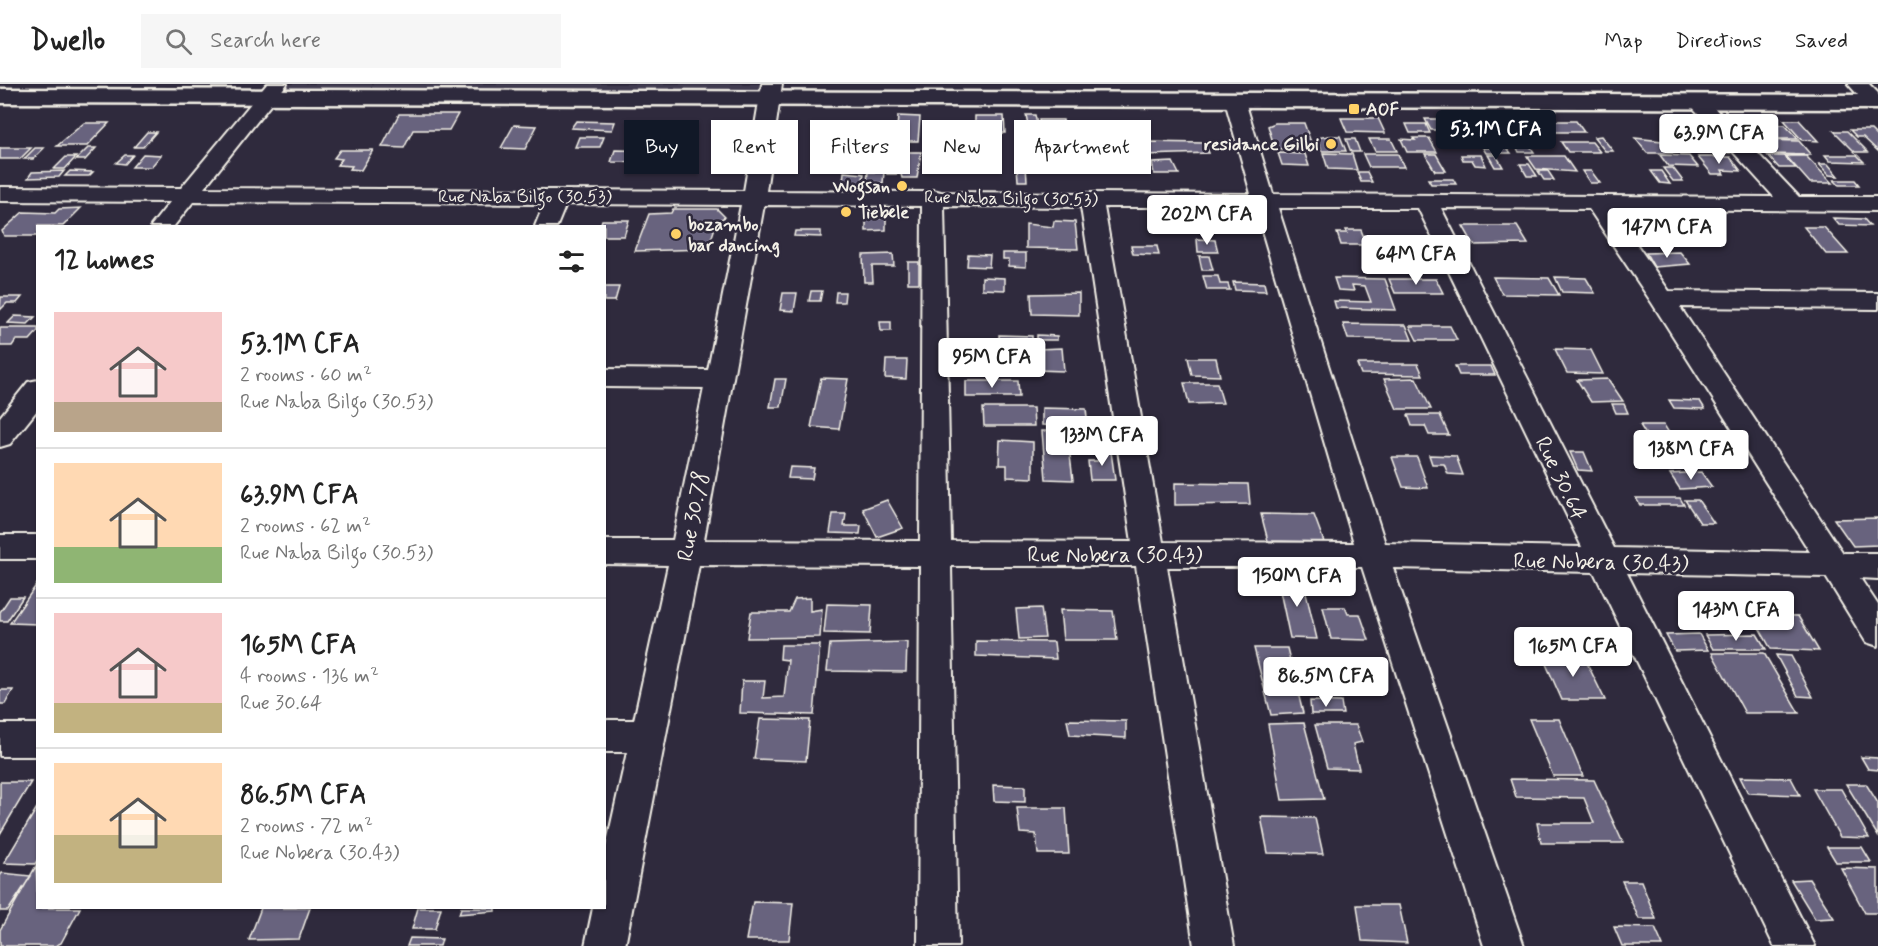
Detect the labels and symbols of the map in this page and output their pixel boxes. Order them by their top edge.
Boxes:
place label: AOF [1366,98,1400,122]
marker: AOF [1347,102,1361,116]
pin: 53.1M CFA [1427,110,1565,161]
pin: 63.9M CFA [1650,114,1788,165]
place label: residance Gilbi [1204,133,1319,157]
marker: residance Gilbi [1324,137,1338,151]
place label: Wogsan [832,175,890,201]
marker: Wogsan [895,179,909,193]
street label: Rue Naba Bilgo (30.53) [438,185,613,211]
street label: Rue Naba Bilgo (30.53) [924,185,1099,215]
pin: 202M CFA [1145,195,1269,246]
place label: Tiebele [858,201,909,225]
marker: Tiebele [839,205,853,219]
pin: 147M CFA [1605,208,1729,259]
place label: bozambo bar dancing [688,213,780,258]
marker: bozambo bar dancing [669,227,683,241]
pin: 64M CFA [1361,235,1471,286]
pin: 95M CFA [937,338,1047,389]
pin: 133M CFA [1040,416,1164,467]
pin: 138M CFA [1629,430,1753,481]
street label: Rue 30.64 [1528,432,1593,526]
street label: Rue 30.78 [672,469,716,564]
street label: Rue Nobera (30.43) [1027,542,1203,570]
street label: Rue Nobera (30.43) [1513,547,1689,579]
pin: 150M CFA [1235,557,1359,608]
pin: 143M CFA [1674,591,1798,642]
pin: 165M CFA [1511,627,1635,678]
pin: 86.5M CFA [1257,657,1395,708]

